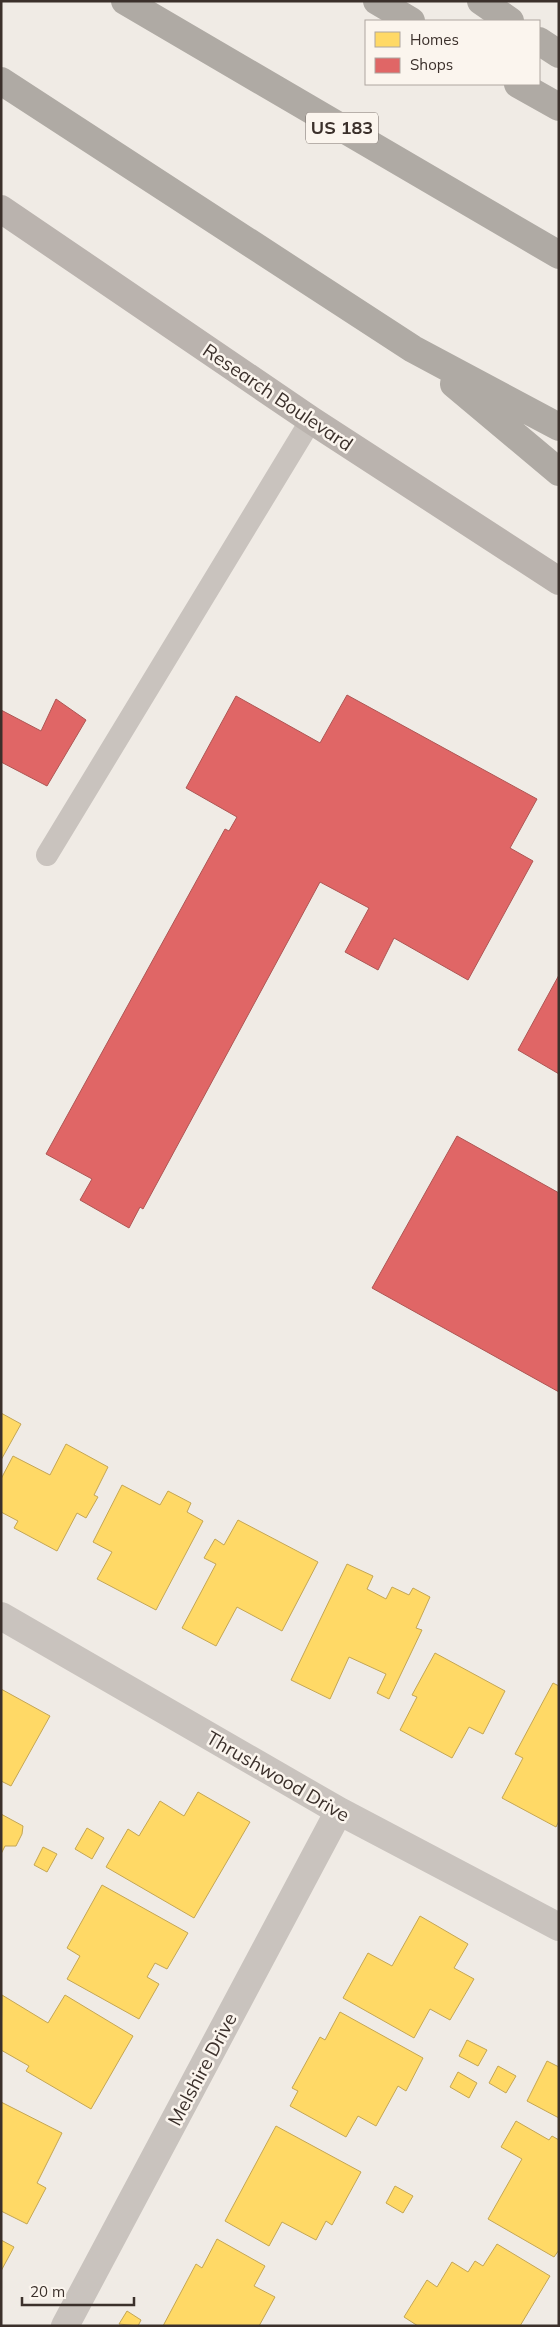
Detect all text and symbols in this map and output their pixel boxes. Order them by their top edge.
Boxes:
legend [365,20,540,85]
text: Homes [410,30,459,49]
text: Shops [410,55,453,74]
road number: US 183 [306,112,378,144]
street label: Research Boulevard [198,338,358,456]
street label: Thrushwood Drive [202,1725,354,1827]
street label: Melshire Drive [162,2009,242,2129]
scale bar [22,2274,135,2306]
text: 20 m [30,2282,65,2301]

